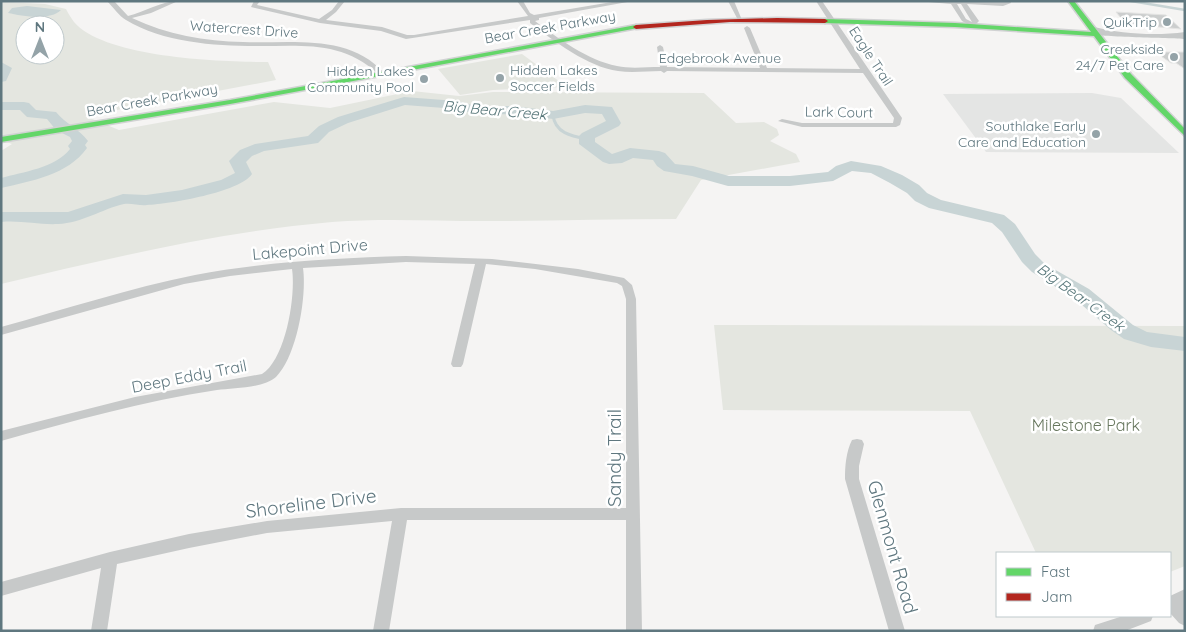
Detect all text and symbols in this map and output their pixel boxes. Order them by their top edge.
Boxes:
street label: Bear Creek Parkway [483,7,617,47]
place label: QuikTrip [1103,13,1157,31]
north arrow [15,15,65,65]
street label: Watercrest Drive [189,16,299,42]
marker: QuikTrip [1161,16,1173,28]
text: N [35,18,45,36]
street label: Eagle Trail [845,23,897,89]
place label: Creekside 24/7 Pet Care [1075,40,1164,74]
street label: Edgebrook Avenue [659,49,781,67]
marker: Creekside 24/7 Pet Care [1168,51,1180,63]
place label: Hidden Lakes Soccer Fields [510,61,597,95]
place label: Hidden Lakes Community Pool [307,62,414,96]
marker: Hidden Lakes Soccer Fields [494,72,506,84]
marker: Hidden Lakes Community Pool [418,73,430,85]
street label: Bear Creek Parkway [85,80,219,120]
water label: Big Bear Creek [442,96,550,124]
street label: Lark Court [805,102,874,122]
place label: Southlake Early Care and Education [958,117,1086,151]
marker: Southlake Early Care and Education [1090,128,1102,140]
street label: Lakepoint Drive [251,234,369,264]
water label: Big Bear Creek [1033,259,1130,336]
street label: Deep Eddy Trail [130,355,248,397]
street label: Sandy Trail [602,409,626,507]
park label: Milestone Park [1032,415,1140,435]
street label: Glenmont Road [862,478,924,616]
street label: Shoreline Drive [244,483,378,523]
legend [996,552,1171,617]
text: Fast [1041,562,1070,581]
text: Jam [1041,587,1072,606]

